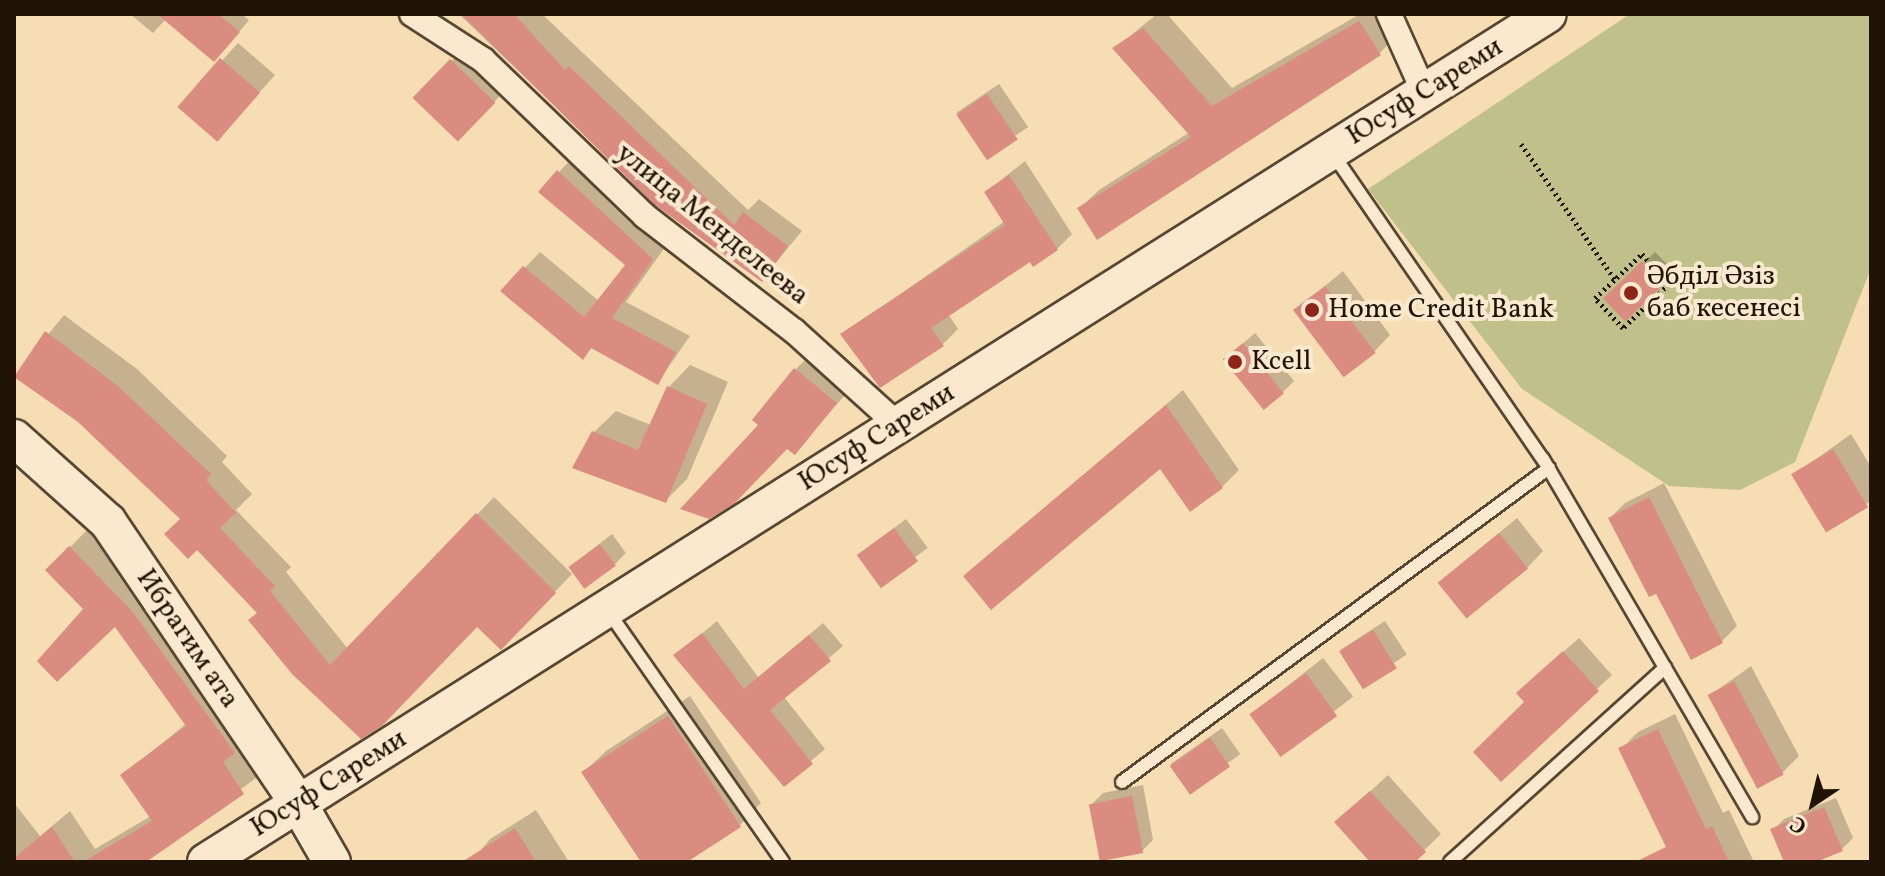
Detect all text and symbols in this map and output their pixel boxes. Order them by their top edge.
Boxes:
street label: Юсуф Сареми [1341,31,1509,153]
street label: улица Менделеева [609,137,815,313]
place label: Әбділ Әзіз баб кесенесі [1647,260,1801,326]
marker: Әбділ Әзіз баб кесенесі [1622,284,1640,302]
place label: Home Credit Bank [1328,293,1554,327]
marker: Home Credit Bank [1303,301,1321,319]
place label: Kcell [1251,345,1311,379]
marker: Kcell [1226,353,1244,371]
street label: Юсуф Сареми [793,377,961,499]
street label: Ибрагим ата [128,563,246,715]
street label: Юсуф Сареми [245,723,413,845]
north arrow [1773,764,1853,844]
text: С [1784,807,1814,841]

